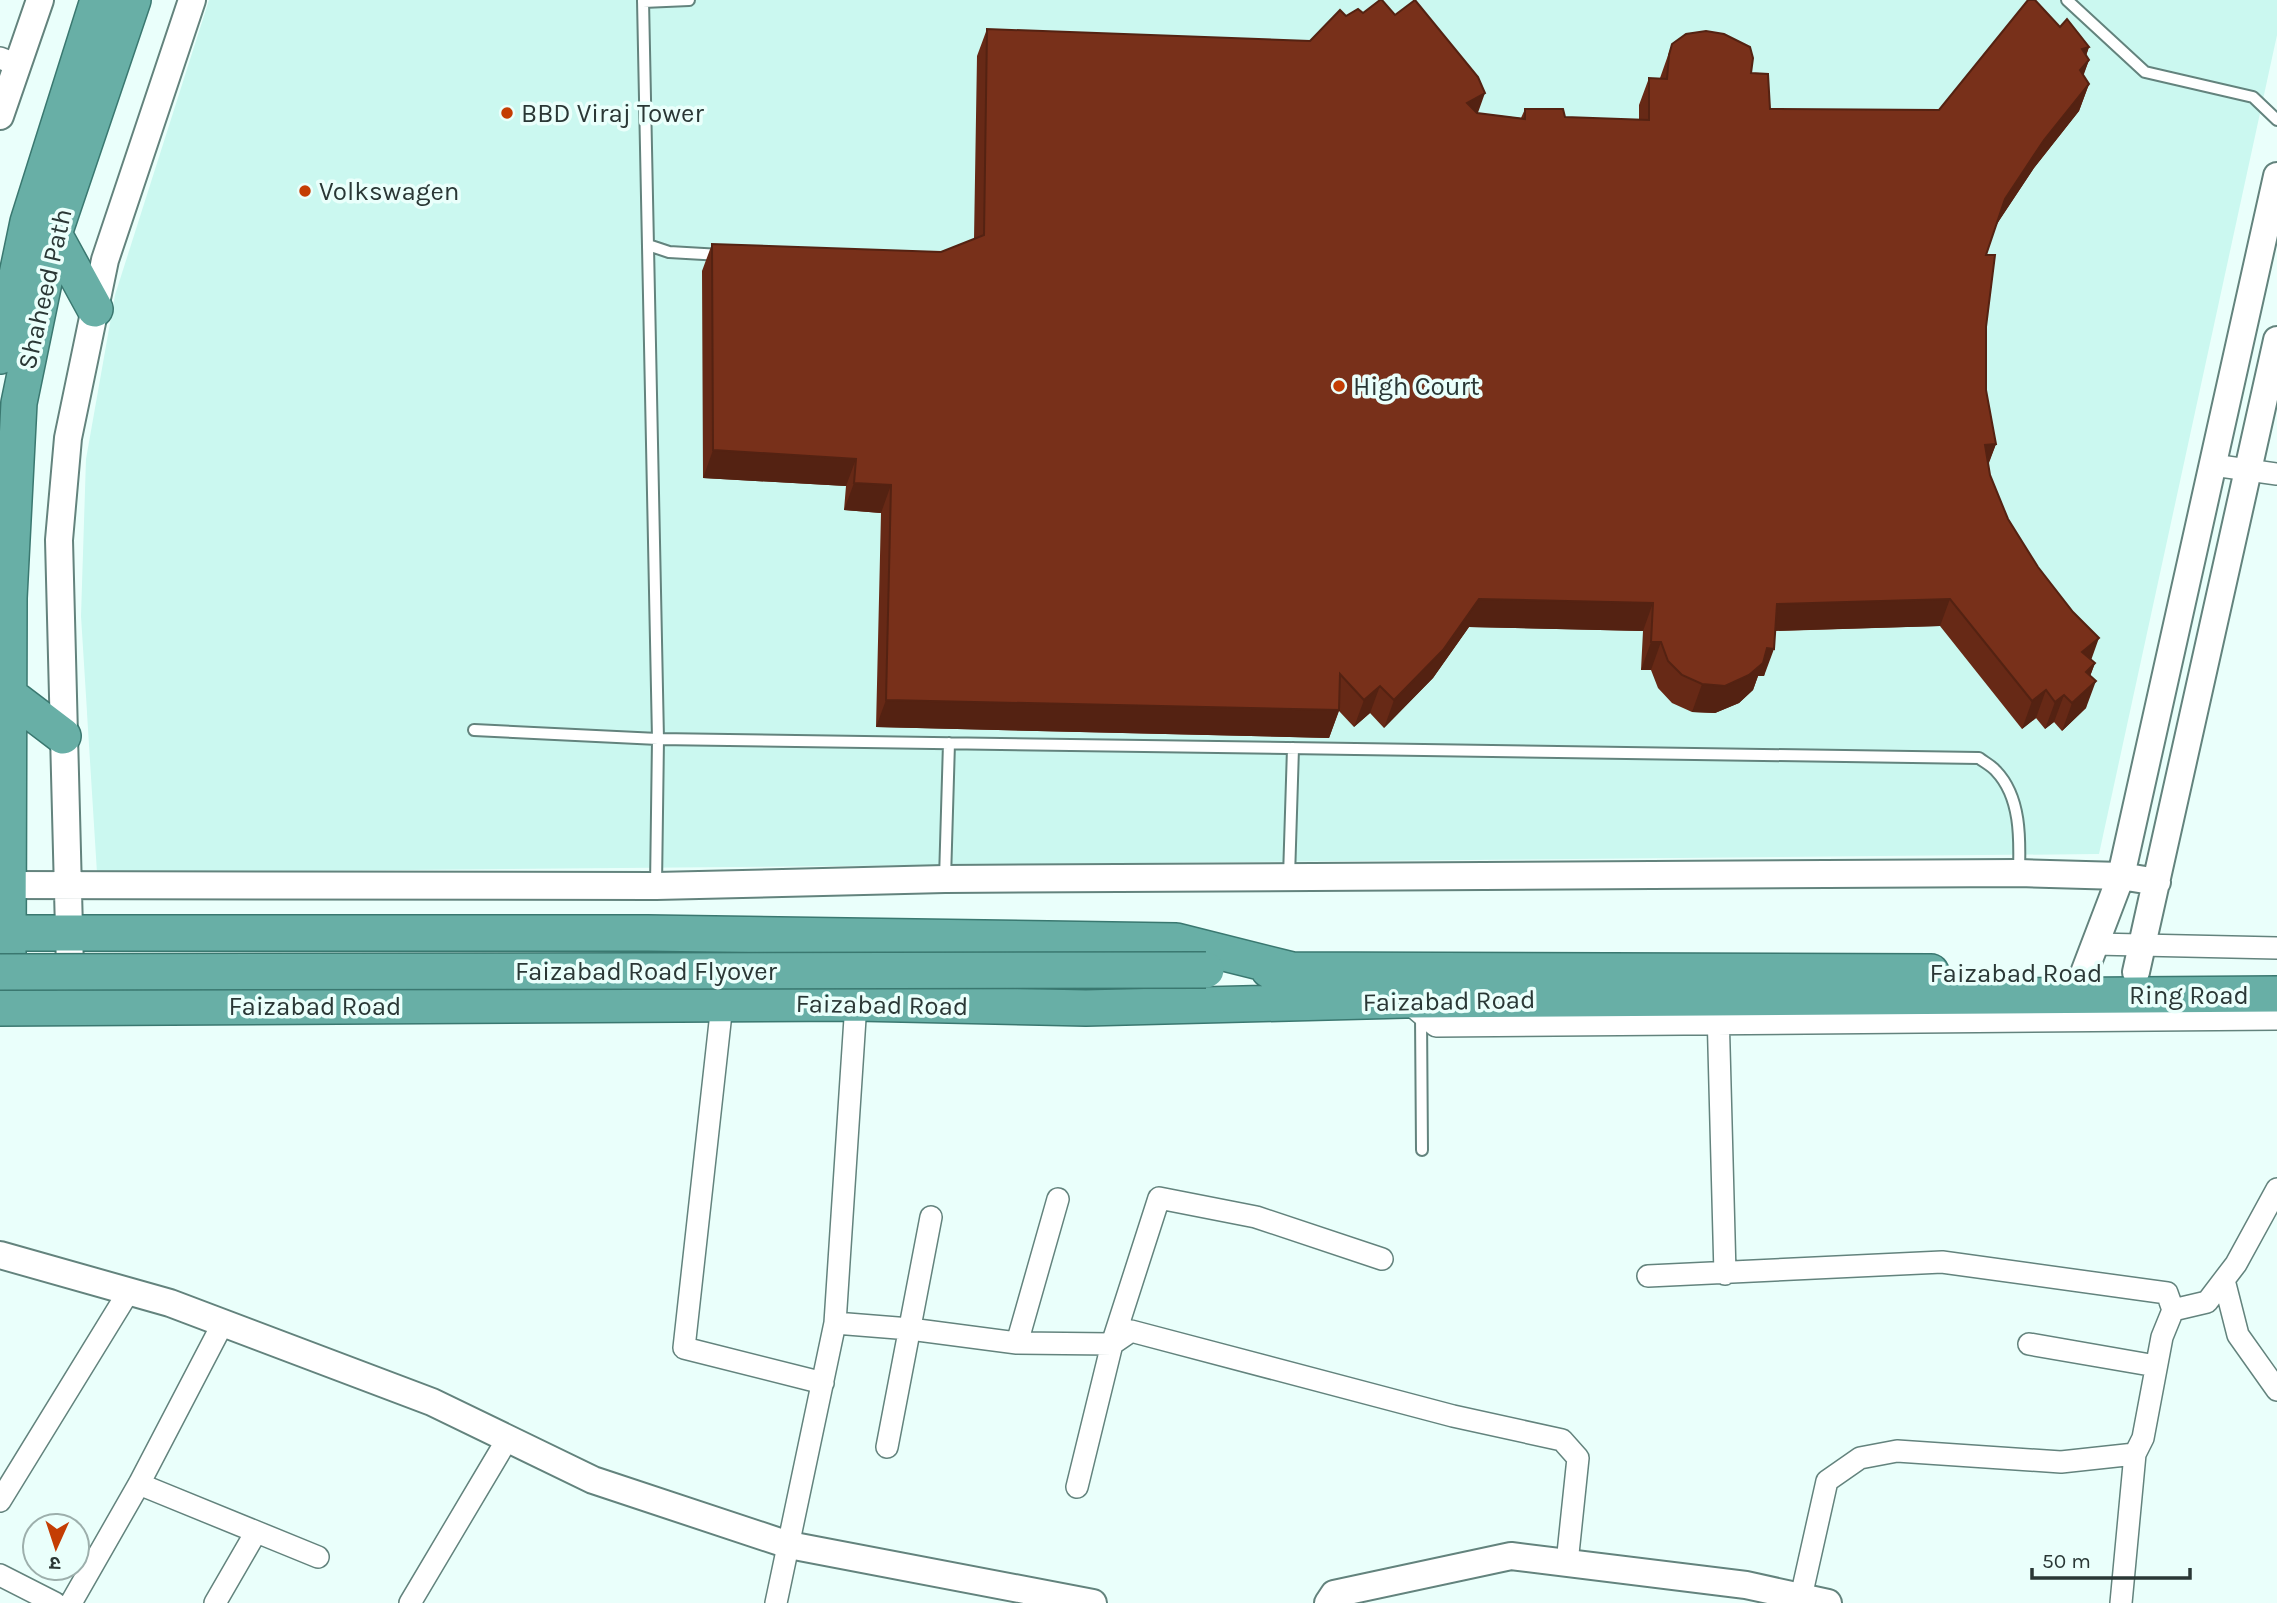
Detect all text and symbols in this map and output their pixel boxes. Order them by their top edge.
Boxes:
place label: BBD Viraj Tower [521,98,704,129]
marker: BBD Viraj Tower [499,105,515,121]
place label: Volkswagen [319,176,459,207]
marker: Volkswagen [297,183,313,199]
street label: Shaheed Path [11,206,79,372]
place label: High Court [1353,371,1480,402]
marker: High Court [1331,378,1347,394]
street label: Faizabad Road Flyover [515,956,778,987]
street label: Faizabad Road [1930,958,2102,989]
street label: Ring Road [2129,980,2249,1011]
street label: Faizabad Road [1362,984,1536,1018]
street label: Faizabad Road [795,988,969,1022]
street label: Faizabad Road [229,991,401,1022]
north arrow [21,1512,91,1582]
scale bar [2032,1536,2190,1580]
text: 50 m [2042,1549,2091,1573]
text: उ [48,1552,61,1574]

